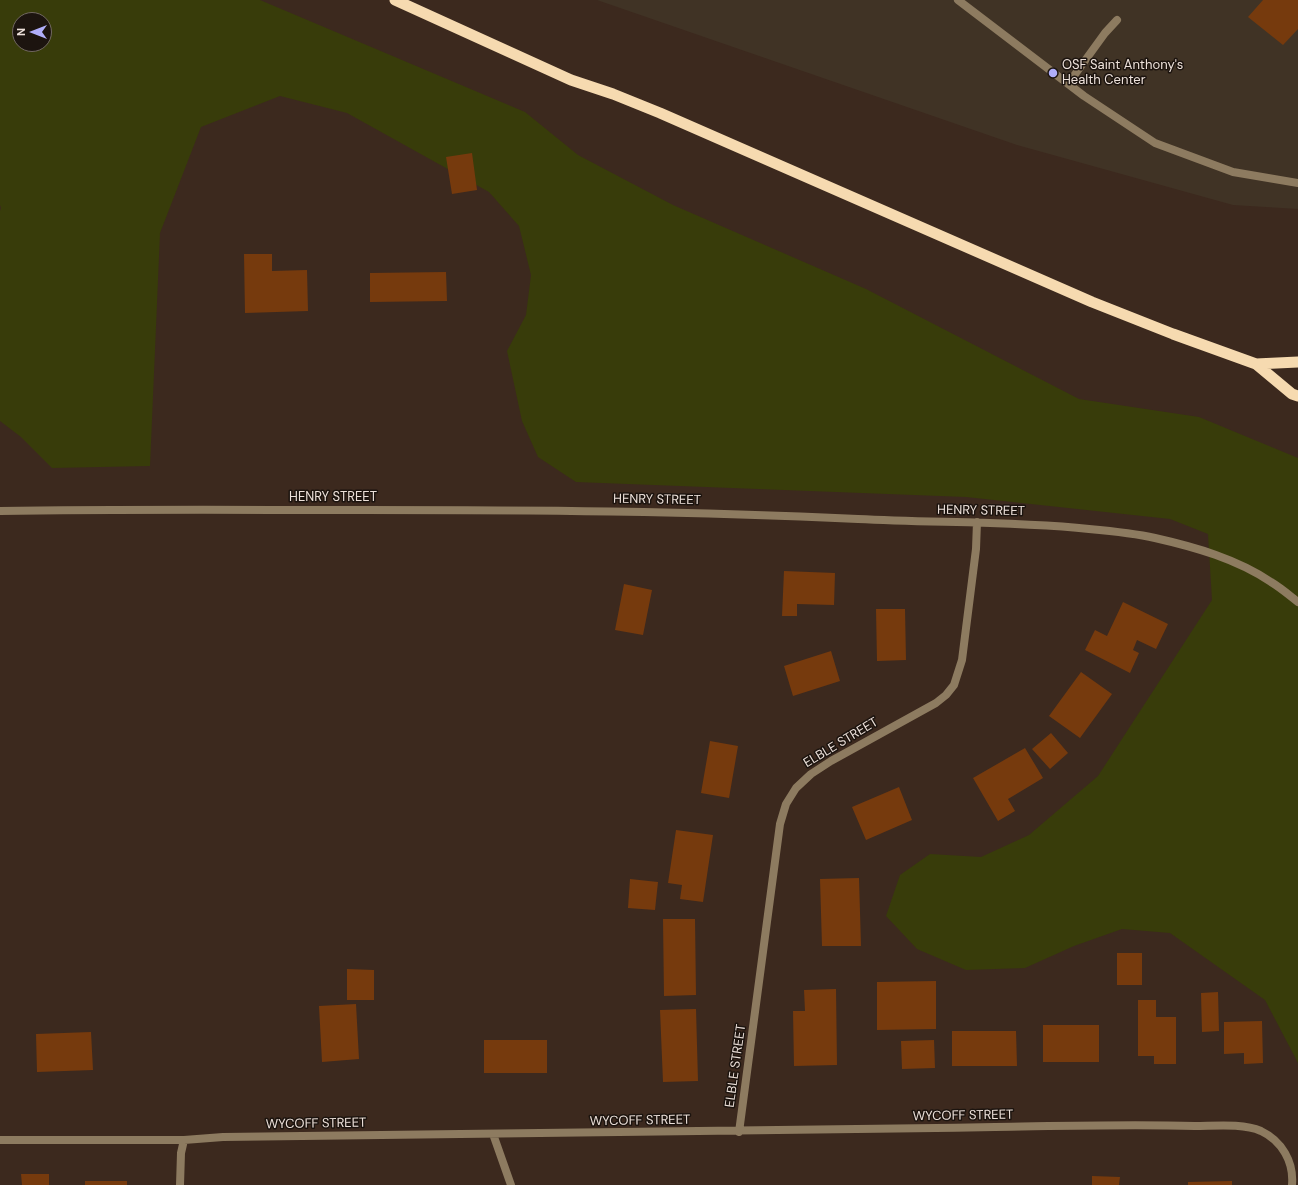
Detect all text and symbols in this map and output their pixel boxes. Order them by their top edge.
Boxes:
north arrow [12,12,52,52]
text: N [14,28,28,36]
place label: OSF Saint Anthony's Health Center [1062,58,1183,89]
marker: OSF Saint Anthony's Health Center [1047,67,1059,79]
street label: HENRY STREET [289,490,377,506]
street label: HENRY STREET [613,491,701,509]
street label: HENRY STREET [937,502,1025,520]
street label: ELBLE STREET [801,715,881,771]
street label: ELBLE STREET [722,1023,750,1109]
street label: WYCOFF STREET [913,1107,1013,1125]
street label: WYCOFF STREET [590,1112,690,1130]
street label: WYCOFF STREET [266,1115,366,1133]

